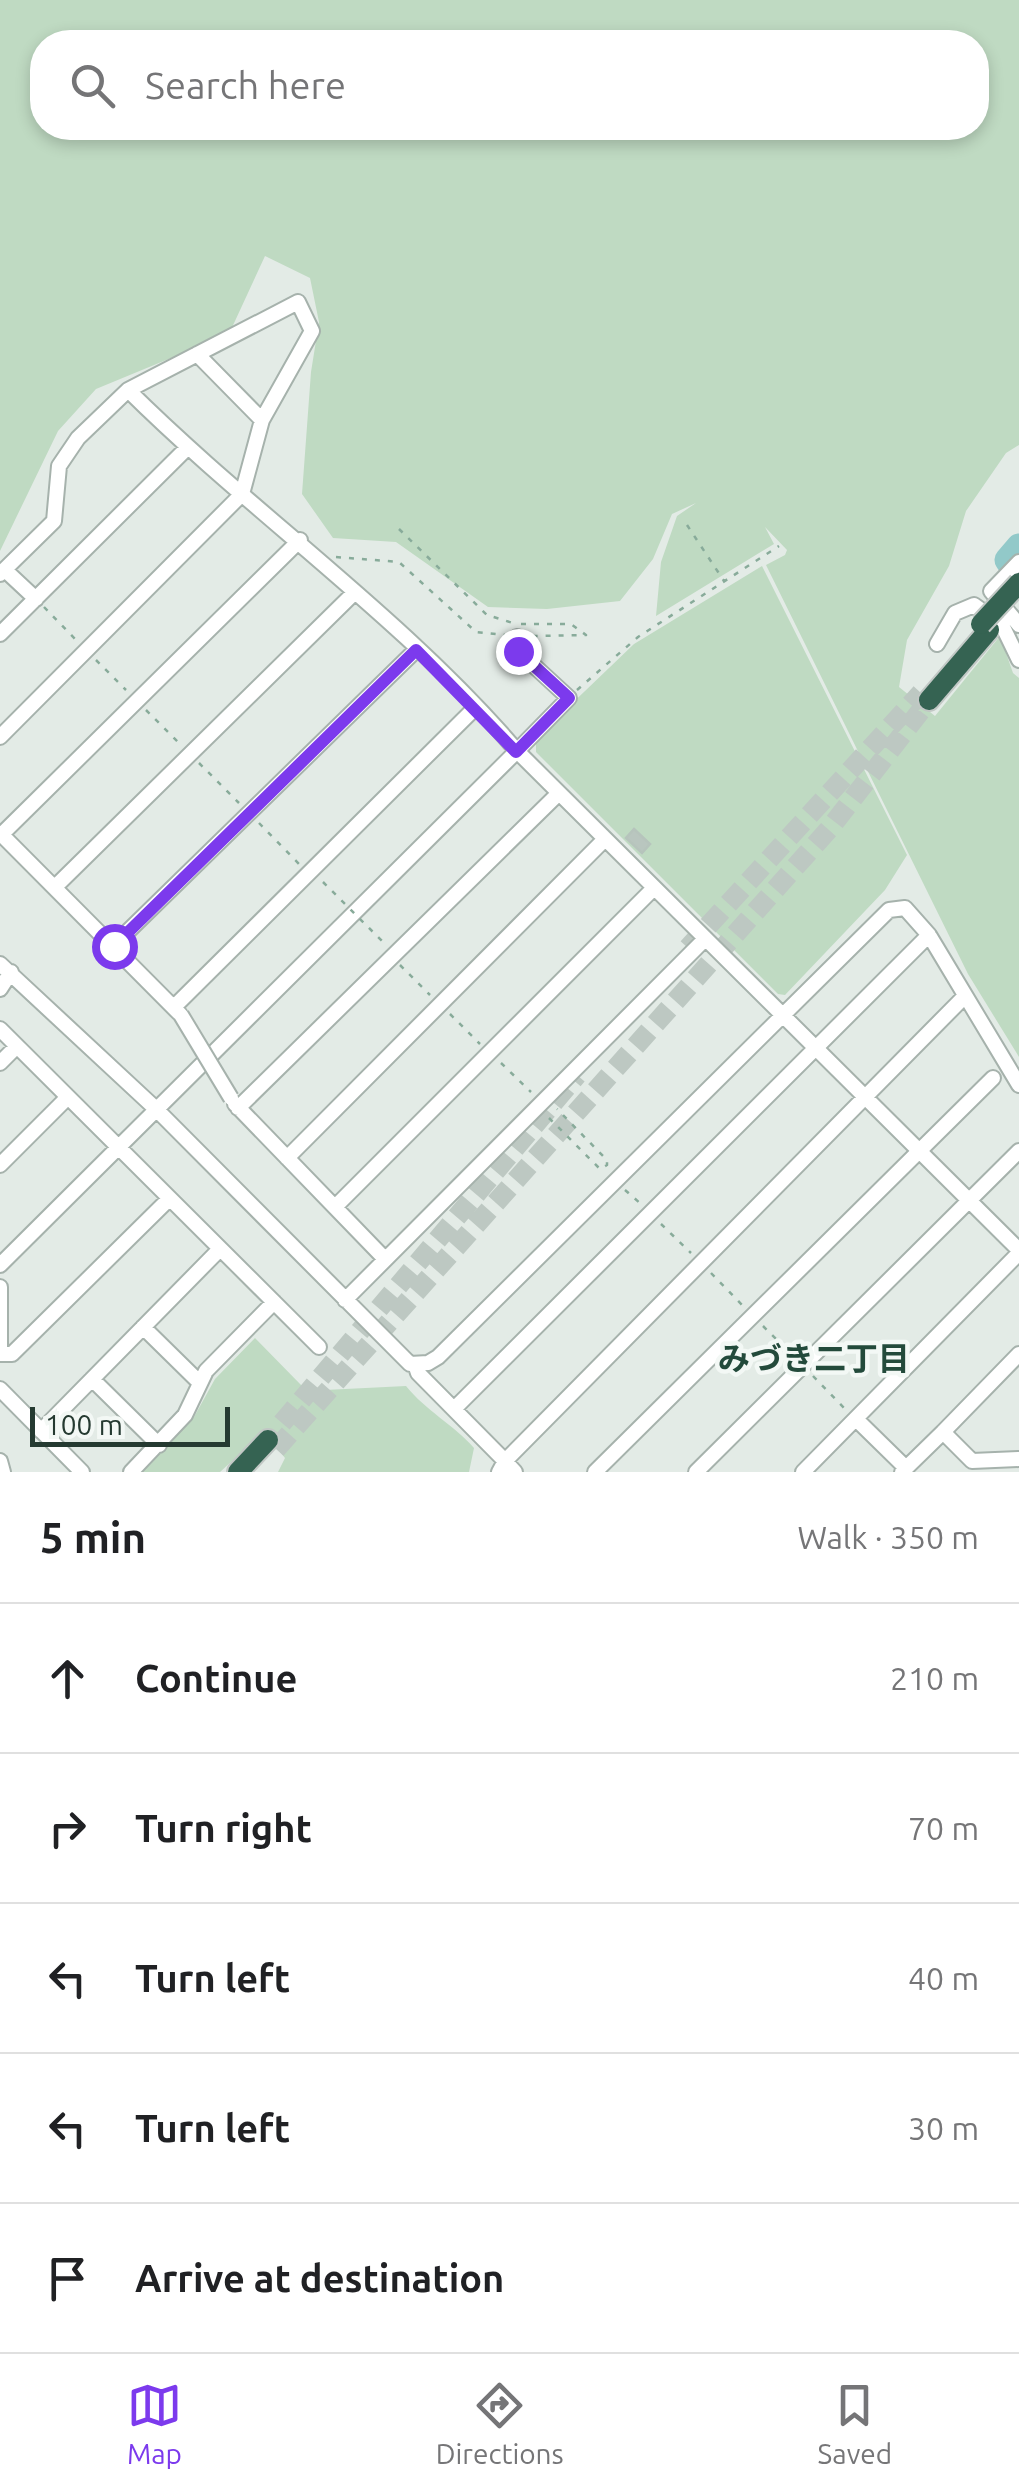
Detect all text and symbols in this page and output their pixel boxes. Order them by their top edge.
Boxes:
search box [30,30,989,140]
icon: search [65,58,120,113]
text: Search here [145,64,346,106]
route end [496,629,542,675]
route start [92,924,138,970]
district label: みづき二丁目 [718,1340,910,1376]
scale bar [30,1402,230,1446]
text: 100 m [45,1409,123,1440]
text: 5 min [40,1514,146,1561]
text: Walk · 350 m [797,1519,979,1555]
icon: ahead [40,1651,95,1706]
text: Continue [135,1657,297,1699]
text: 210 m [890,1660,979,1696]
icon: right [40,1801,95,1856]
text: Turn right [135,1807,312,1849]
text: 70 m [908,1810,979,1846]
icon: left [40,1951,95,2006]
text: Turn left [135,1957,290,1999]
text: 40 m [908,1960,979,1996]
icon: left [40,2101,95,2156]
text: Turn left [135,2107,290,2149]
text: 30 m [908,2110,979,2146]
icon: arrive [40,2251,95,2306]
text: Arrive at destination [135,2257,504,2299]
tab: Map [127,2378,182,2469]
tab: Directions [436,2378,564,2469]
tab: Saved [818,2378,892,2469]

